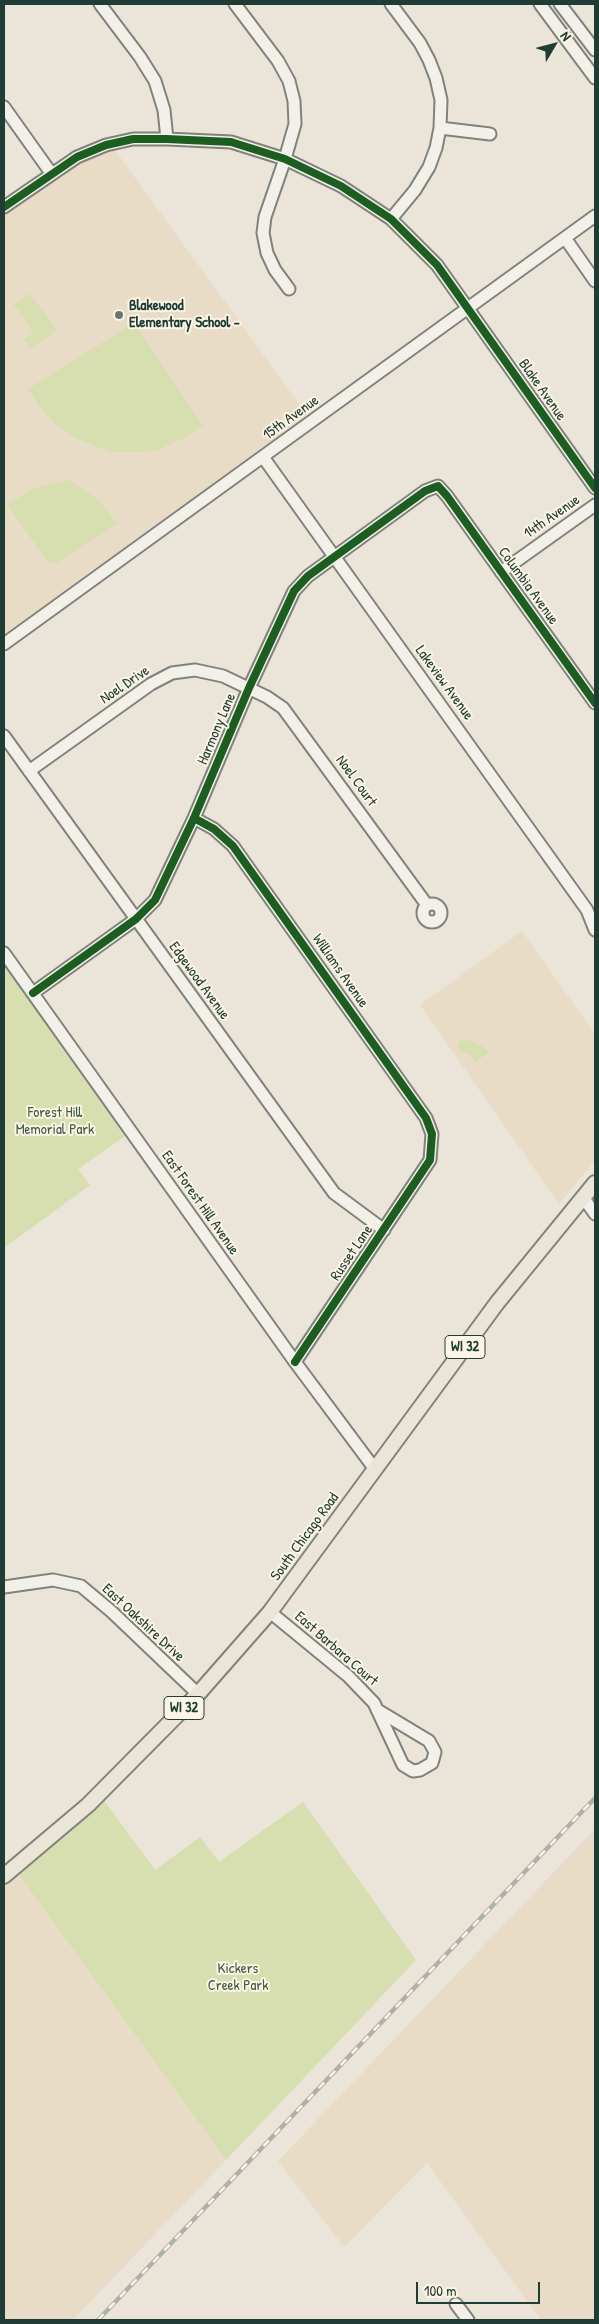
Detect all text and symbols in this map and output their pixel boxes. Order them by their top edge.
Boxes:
north arrow [529,20,579,70]
text: N [557,27,576,44]
place label: Blakewood Elementary School - [129,297,240,332]
marker: Blakewood Elementary School - [113,309,125,321]
street label: Blake Avenue [514,356,570,424]
street label: 15th Avenue [260,392,322,444]
street label: 14th Avenue [521,491,583,543]
street label: Columbia Avenue [494,544,562,628]
street label: Lakeview Avenue [411,642,477,724]
street label: Noel Drive [97,662,153,708]
street label: Harmony Lane [194,691,240,767]
street label: Noel Court [331,752,381,810]
street label: Williams Avenue [308,931,372,1011]
street label: Edgewood Avenue [165,939,233,1023]
park label: Forest Hill Memorial Park [16,1104,94,1139]
street label: East Forest Hill Avenue [157,1147,243,1259]
street label: Russet Lane [327,1222,377,1284]
road number: WI 32 [445,1335,485,1358]
street label: South Chicago Road [267,1490,343,1584]
street label: East Oakshire Drive [98,1580,188,1666]
street label: East Barbara Court [291,1608,381,1690]
road number: WI 32 [164,1696,204,1720]
park label: Kickers Creek Park [208,1960,268,1995]
scale bar [419,2272,543,2304]
text: 100 m [424,2280,457,2301]

